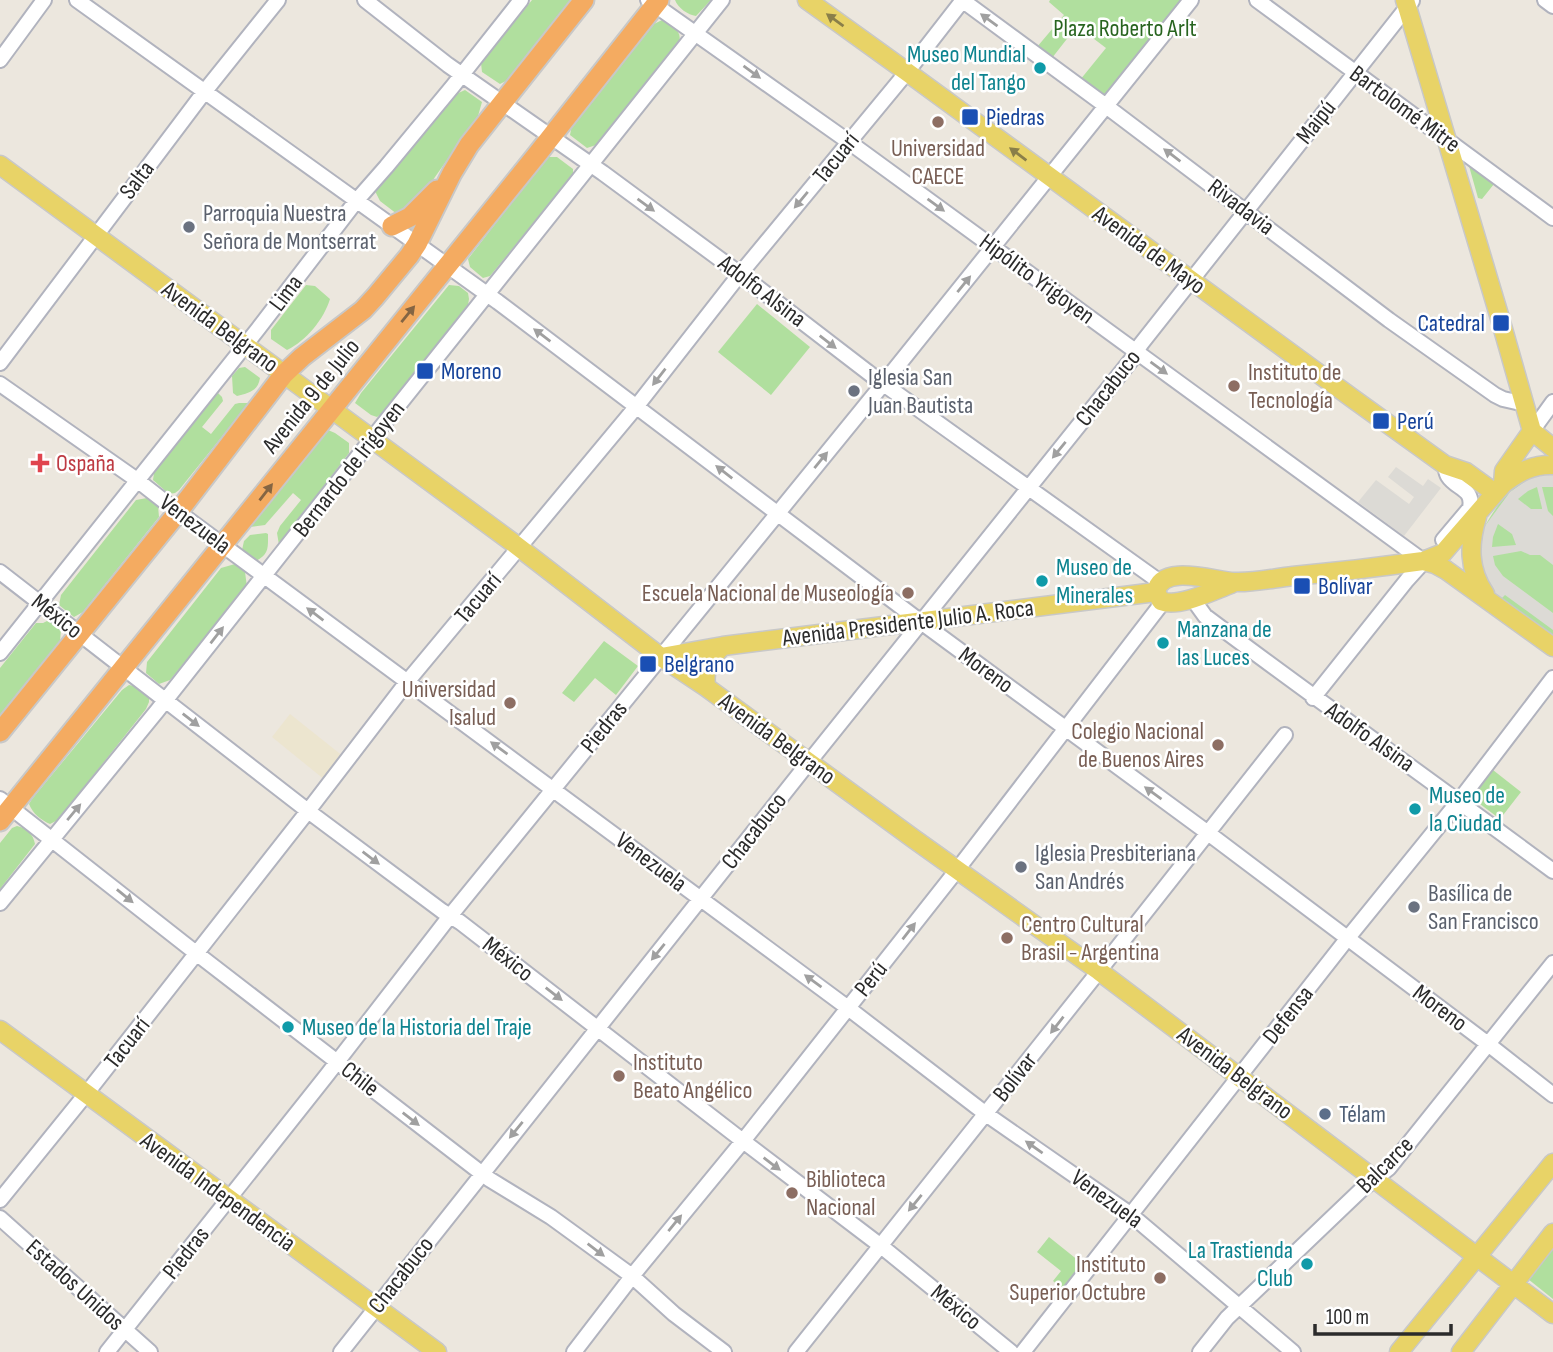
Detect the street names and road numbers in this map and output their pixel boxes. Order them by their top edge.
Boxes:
street label: Bartolomé Mitre [1344,59,1466,159]
street label: Maipú [1290,94,1342,150]
street label: Tacuarí [807,126,866,190]
street label: Salta [113,155,161,205]
street label: Rivadavia [1202,173,1280,241]
street label: Avenida de Mayo [1086,199,1211,301]
street label: Hipólito Yrigoyen [974,227,1100,331]
street label: Adolfo Alsina [712,248,812,333]
street label: Lima [263,269,309,317]
street label: Avenida Belgrano [155,274,284,379]
street label: Avenida 9 de Julio [255,333,366,460]
street label: Chacabuco [1069,344,1147,432]
street label: Bernardo de Irigoyen [287,395,411,543]
street label: Venezuela [154,488,236,560]
street label: Tacuarí [448,566,508,629]
street label: México [26,587,88,645]
street label: Avenida Presidente Julio A. Roca [780,593,1035,653]
street label: Moreno [953,640,1019,700]
street label: Avenida Belgrano [712,686,841,791]
street label: Piedras [574,695,634,759]
street label: Adolfo Alsina [1319,695,1420,778]
street label: Chacabuco [715,787,793,875]
street label: Venezuela [610,826,692,898]
street label: México [477,930,539,988]
street label: Perú [848,956,894,1002]
street label: Moreno [1407,978,1473,1038]
street label: Defensa [1256,980,1320,1050]
street label: Tacuarí [98,1011,156,1075]
street label: Avenida Belgrano [1171,1020,1298,1126]
street label: Bolívar [987,1046,1043,1107]
street label: Chile [335,1055,385,1103]
street label: Avenida Independencia [134,1125,301,1258]
street label: Balcarce [1350,1130,1420,1200]
street label: Venezuela [1065,1163,1149,1235]
street label: Piedras [157,1221,215,1285]
street label: Chacabuco [362,1231,440,1319]
street label: Estados Unidos [20,1233,130,1337]
street label: México [925,1278,987,1336]

